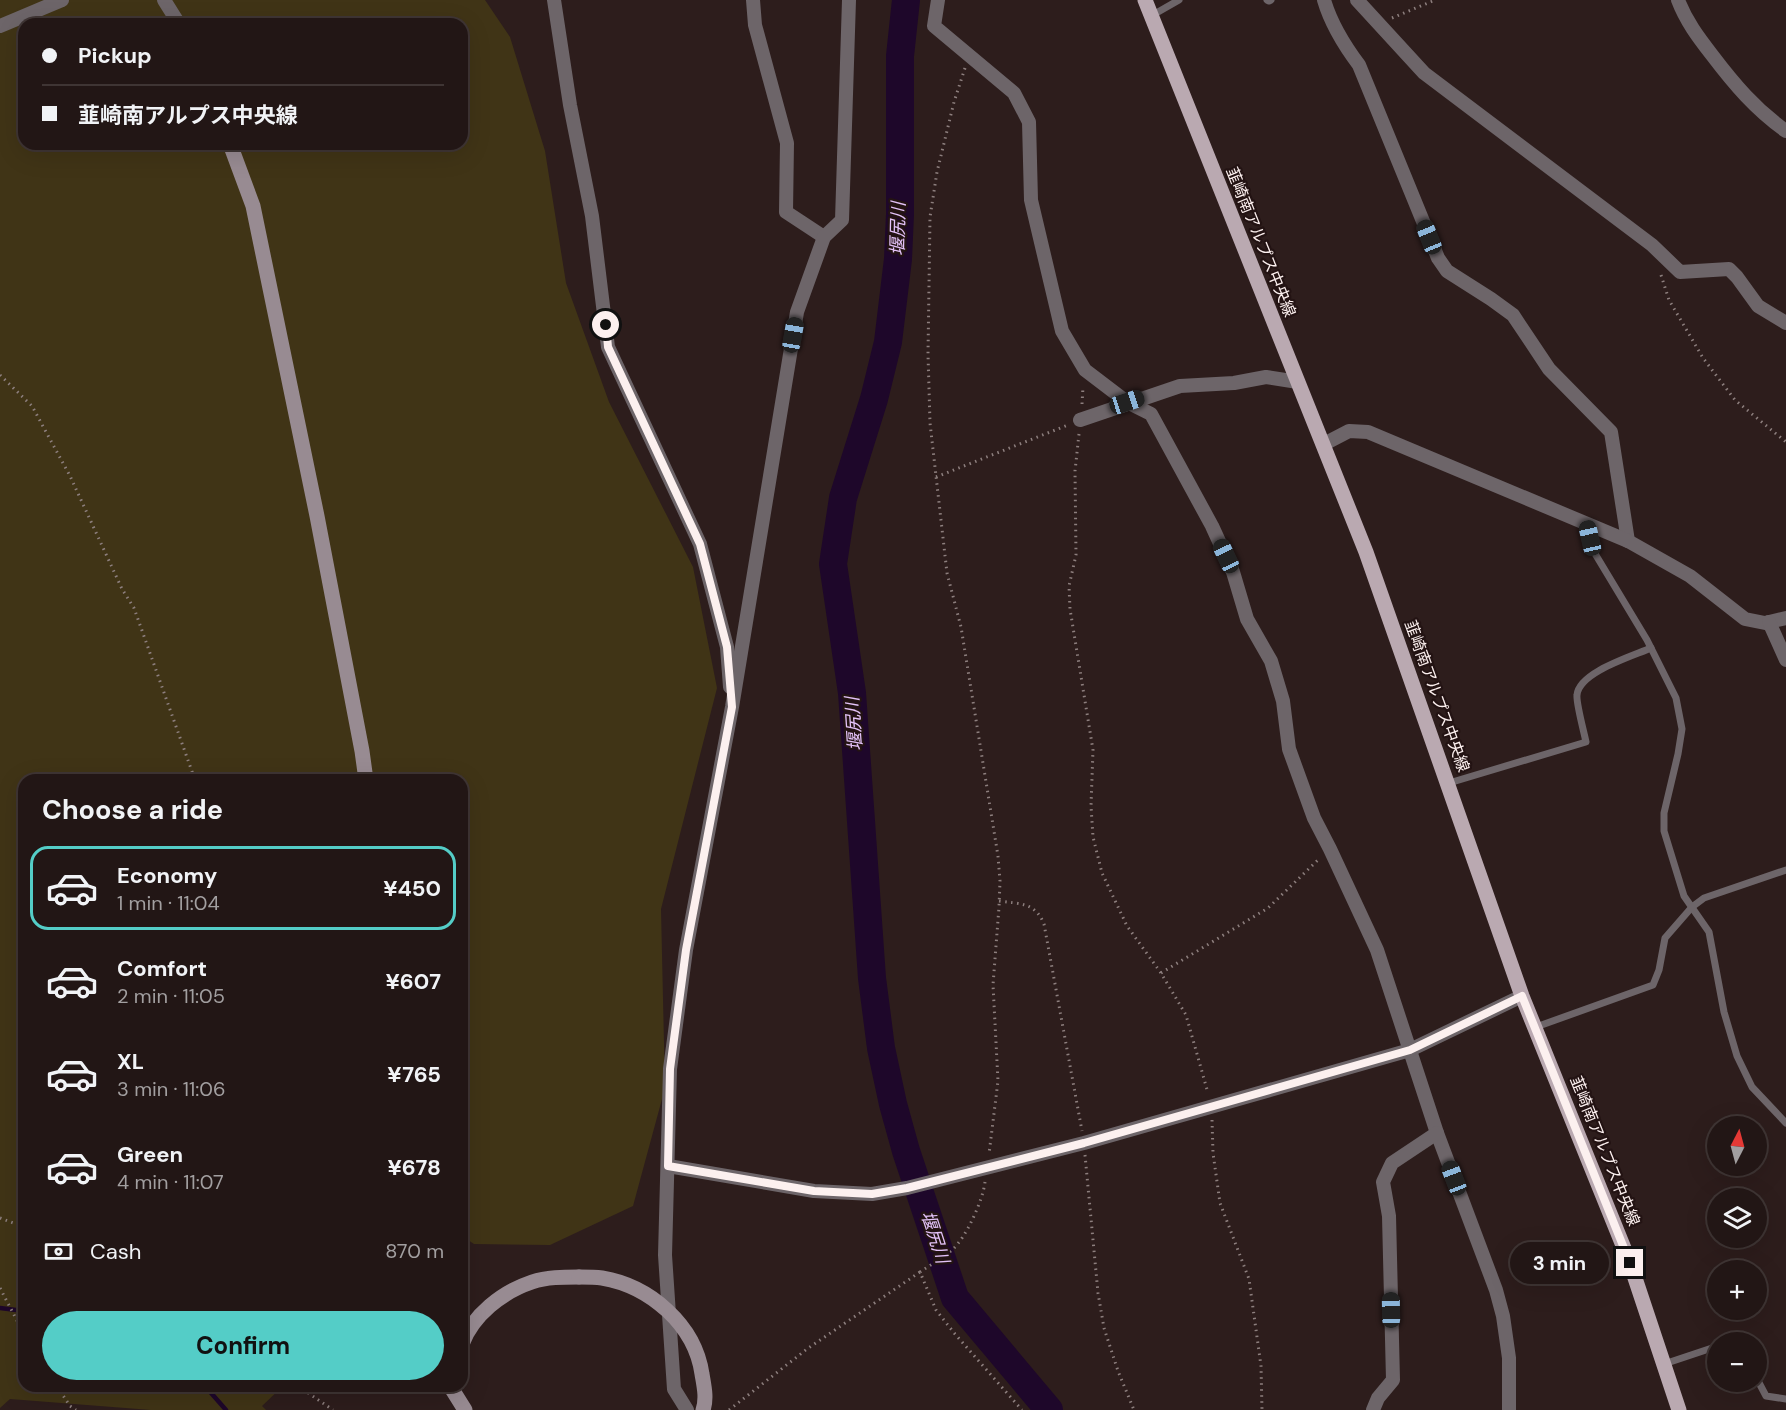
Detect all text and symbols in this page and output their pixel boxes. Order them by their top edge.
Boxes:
text: Pickup [78,41,152,70]
text: 韮崎南アルプス中央線 [78,101,298,130]
street label: 韮崎南アルプス中央線 [1221,164,1301,320]
water label: 堰尻川 [886,200,911,256]
car [1414,217,1444,257]
route start [592,311,619,338]
car [781,316,805,354]
car [1107,388,1147,416]
car [1577,518,1603,558]
car [1210,536,1242,576]
street label: 韮崎南アルプス中央線 [1400,617,1474,775]
water label: 堰尻川 [840,694,868,752]
text: Choose a ride [42,792,223,827]
icon: car [45,861,99,915]
text: Economy [117,861,217,890]
text: ¥450 [383,874,441,903]
text: 1 min · 11:04 [117,890,220,916]
icon: car [45,954,99,1008]
text: Comfort [117,954,207,983]
text: ¥607 [386,967,441,996]
text: 2 min · 11:05 [117,983,225,1009]
icon: car [45,1047,99,1101]
text: XL [117,1047,144,1076]
text: ¥765 [387,1060,441,1089]
street label: 韮崎南アルプス中央線 [1565,1073,1645,1229]
text: 3 min · 11:06 [117,1076,226,1102]
north arrow [1707,1116,1767,1176]
map controls [1707,1116,1767,1392]
icon: car [45,1140,99,1194]
text: Green [117,1140,183,1169]
text: ¥678 [387,1153,441,1182]
car [1439,1158,1469,1198]
text: 4 min · 11:07 [117,1169,224,1195]
button: layers [1707,1188,1767,1248]
water label: 堰尻川 [915,1208,955,1268]
icon: cash [42,1235,75,1268]
text: Cash [90,1237,141,1266]
text: 870 m [385,1238,444,1264]
callout: 3 min [1510,1242,1609,1284]
route end [1616,1249,1643,1276]
text: 3 min [1533,1250,1586,1276]
button: + [1707,1260,1767,1320]
car [1382,1292,1400,1328]
button: Confirm [42,1311,444,1380]
button: − [1707,1332,1767,1392]

